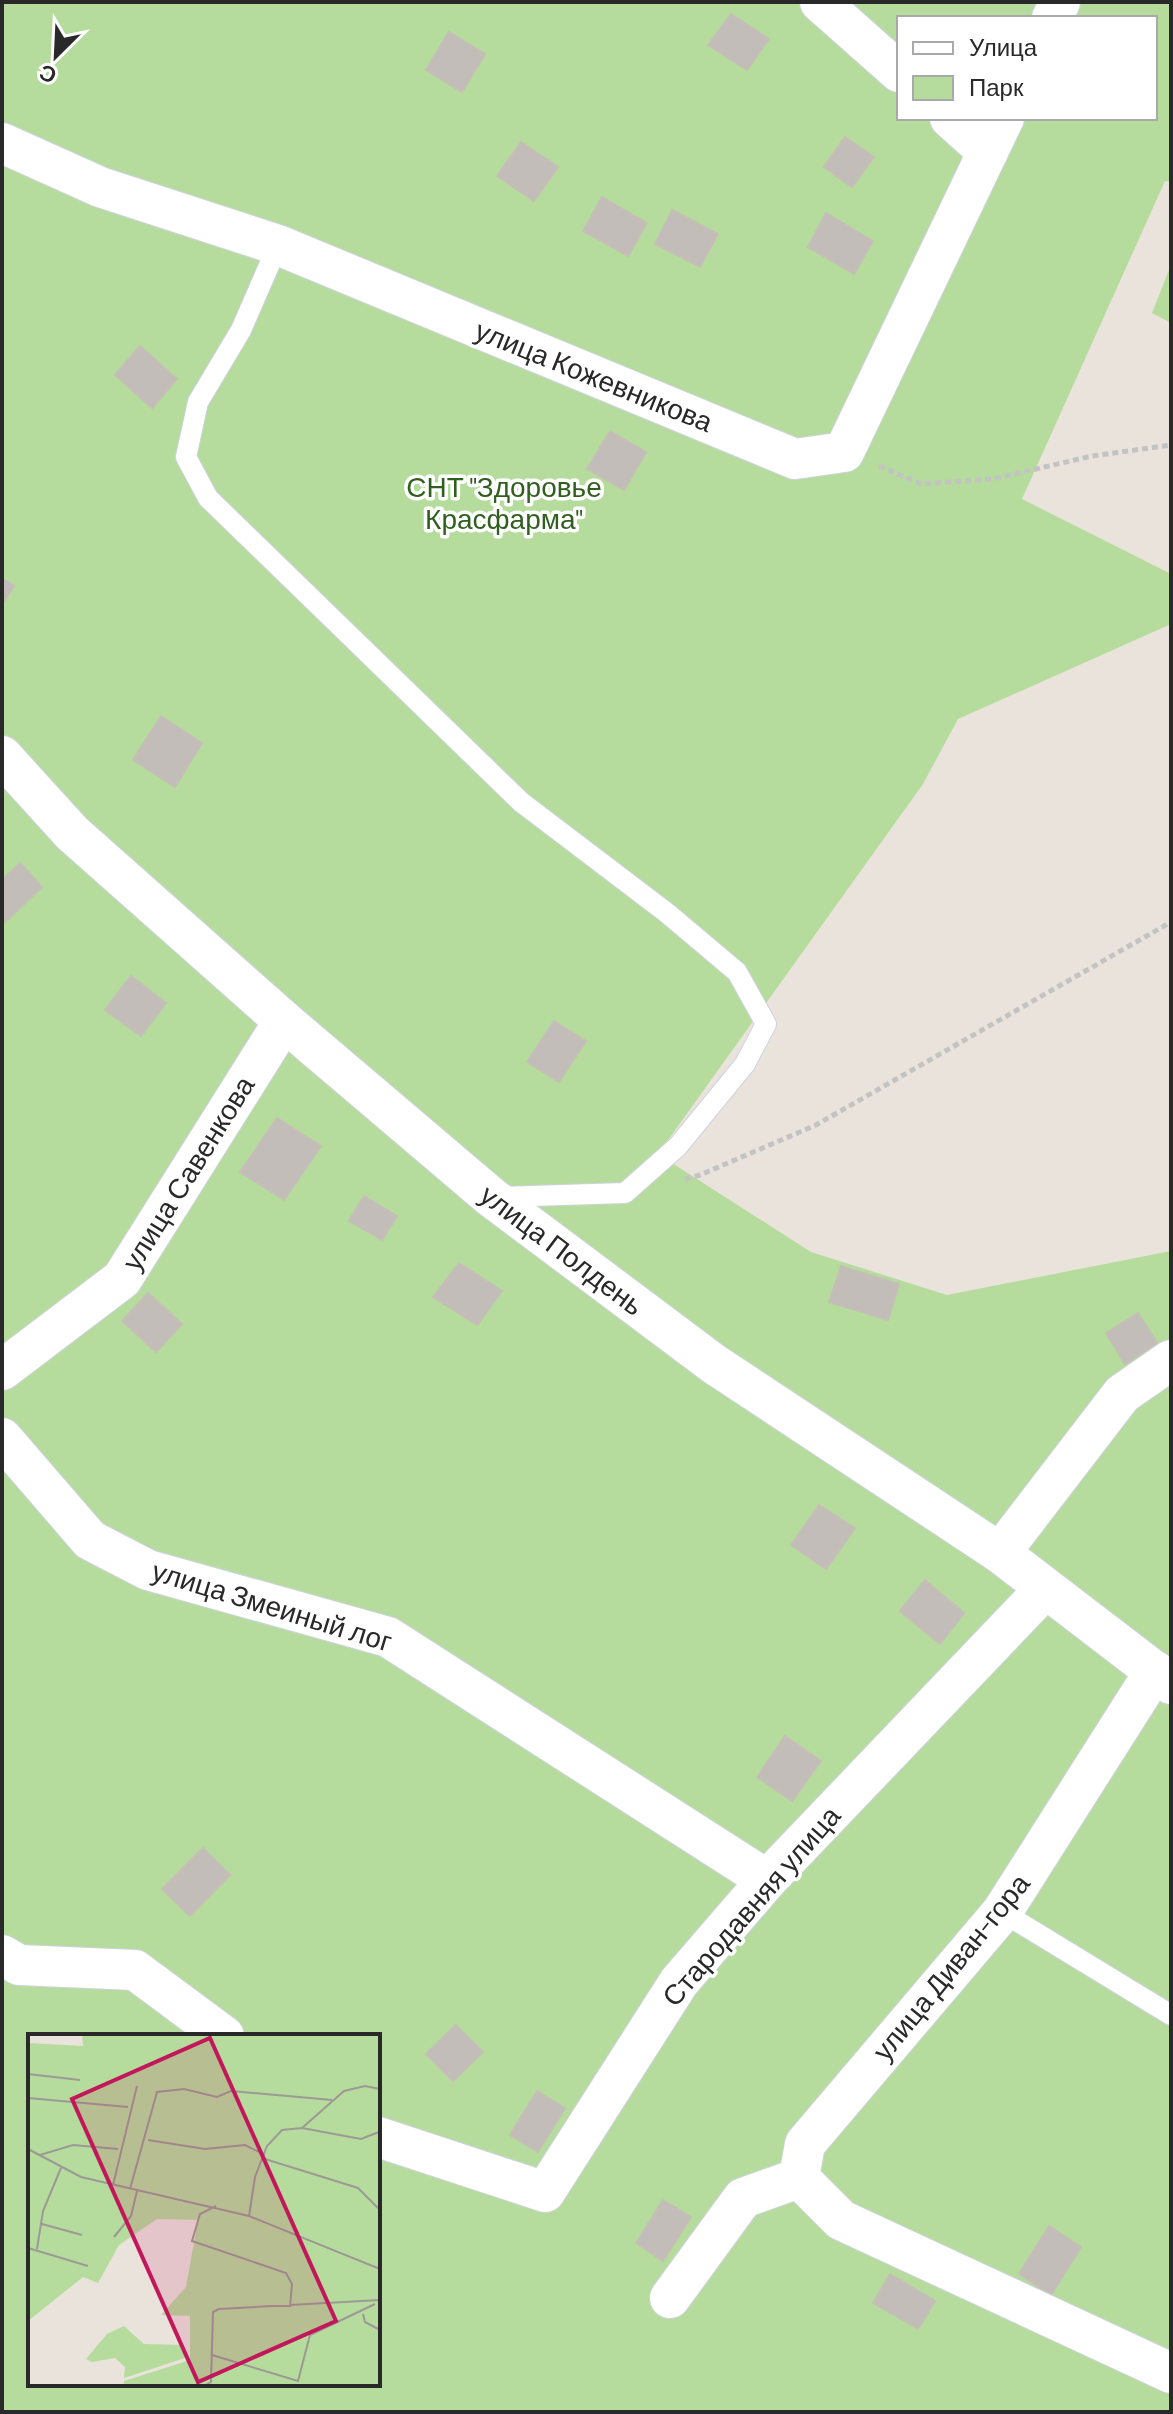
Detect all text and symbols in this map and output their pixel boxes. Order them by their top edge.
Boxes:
north arrow [16,16,96,96]
legend [897,16,1157,120]
text: Улица [969,32,1038,61]
text: С [35,60,60,90]
text: Парк [969,72,1024,101]
street label: улица Кожевникова [471,312,718,438]
park label: СНТ "Здоровье Красфарма" [406,469,602,535]
street label: улица Савенкова [114,1069,261,1276]
street label: улица Полдень [474,1177,651,1322]
street label: улица Змеиный лог [148,1552,396,1658]
street label: Стародавняя улица [654,1798,847,2012]
street label: улица Диван-гора [865,1866,1036,2066]
inset map [28,2034,380,2386]

